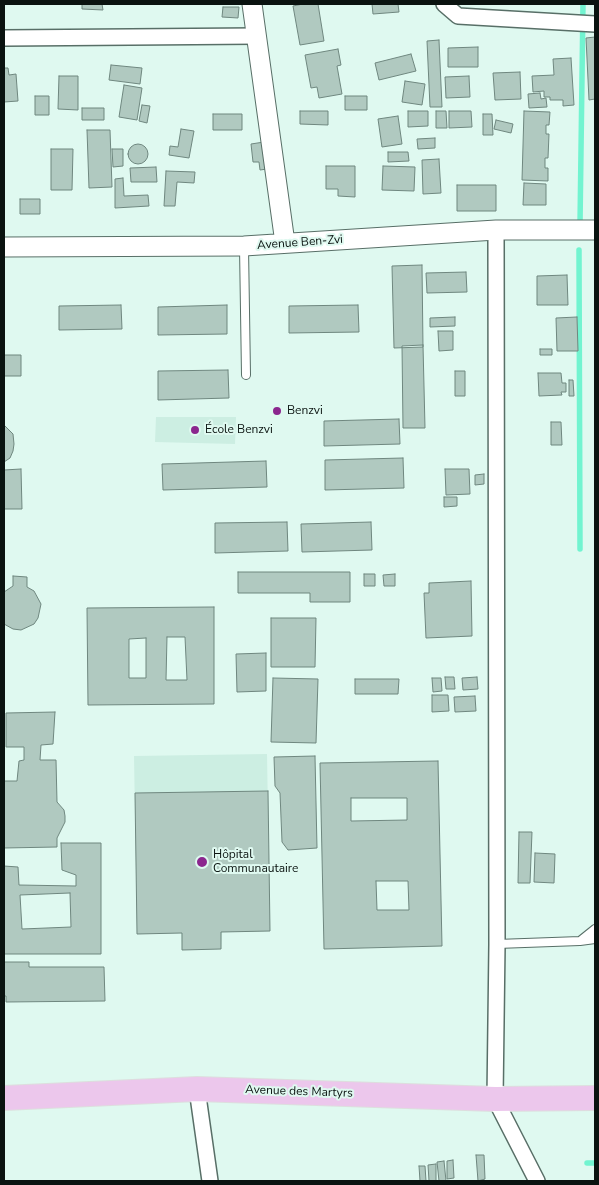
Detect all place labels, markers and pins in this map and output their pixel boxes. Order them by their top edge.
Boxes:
place label: Benzvi [287,404,323,418]
marker: Benzvi [271,405,283,417]
place label: École Benzvi [205,423,273,437]
marker: École Benzvi [189,424,201,436]
place label: Hôpital Communautaire [213,848,298,876]
marker: Hôpital Communautaire [195,855,209,869]

